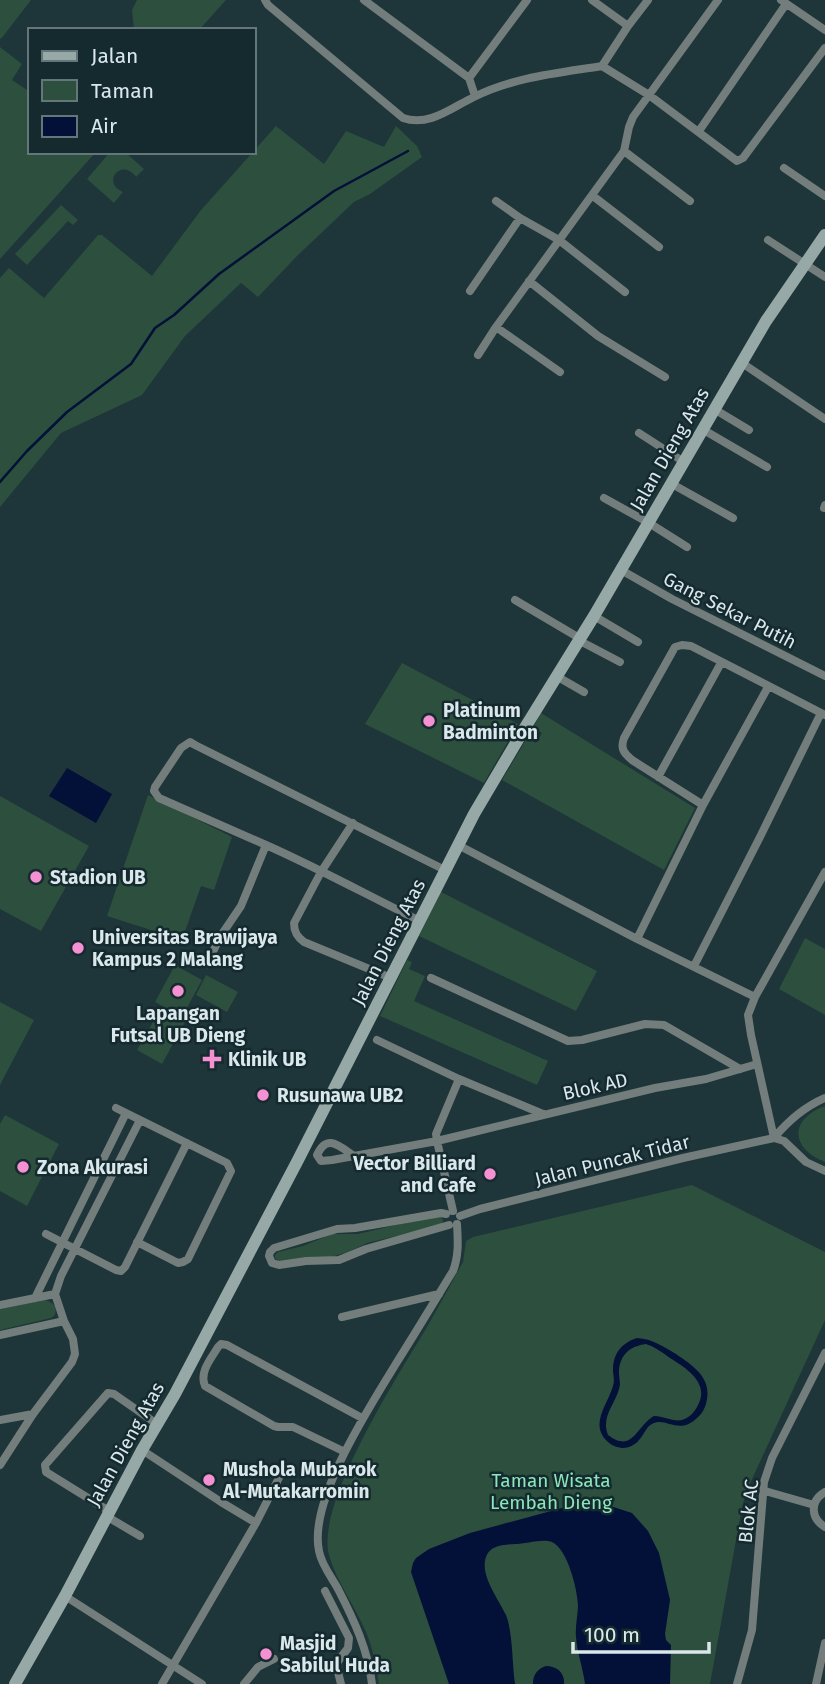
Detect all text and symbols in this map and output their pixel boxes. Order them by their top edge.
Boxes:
legend [28,28,256,154]
text: Jalan [91,43,138,69]
text: Taman [91,78,154,104]
text: Air [91,113,117,139]
street label: Jalan Dieng Atas [625,383,714,515]
street label: Gang Sekar Putih [659,567,800,654]
place label: Platinum Badminton [443,699,538,744]
marker: Platinum Badminton [421,713,437,729]
place label: Stadion UB [50,866,146,889]
marker: Stadion UB [28,869,44,885]
street label: Jalan Dieng Atas [347,875,430,1009]
place label: Universitas Brawijaya Kampus 2 Malang [92,926,278,971]
marker: Universitas Brawijaya Kampus 2 Malang [70,940,86,956]
marker: Lapangan Futsal UB Dieng [170,983,186,999]
place label: Lapangan Futsal UB Dieng [111,1002,246,1047]
place label: Klinik UB [228,1048,307,1071]
marker: Klinik UB [202,1049,222,1069]
street label: Blok AD [560,1068,630,1105]
place label: Rusunawa UB2 [277,1084,404,1107]
marker: Rusunawa UB2 [255,1087,271,1103]
street label: Jalan Puncak Tidar [532,1130,693,1191]
place label: Vector Billiard and Cafe [352,1152,476,1197]
place label: Zona Akurasi [37,1156,148,1179]
marker: Zona Akurasi [15,1159,31,1175]
marker: Vector Billiard and Cafe [482,1166,498,1182]
street label: Jalan Dieng Atas [82,1378,169,1510]
place label: Mushola Mubarok Al-Mutakarromin [222,1458,377,1503]
park label: Taman Wisata Lembah Dieng [490,1469,612,1514]
marker: Mushola Mubarok Al-Mutakarromin [201,1472,217,1488]
street label: Blok AC [734,1478,763,1544]
scale bar [573,1610,710,1654]
text: 100 m [584,1622,640,1648]
place label: Masjid Sabilul Huda [280,1632,390,1677]
marker: Masjid Sabilul Huda [258,1646,274,1662]

